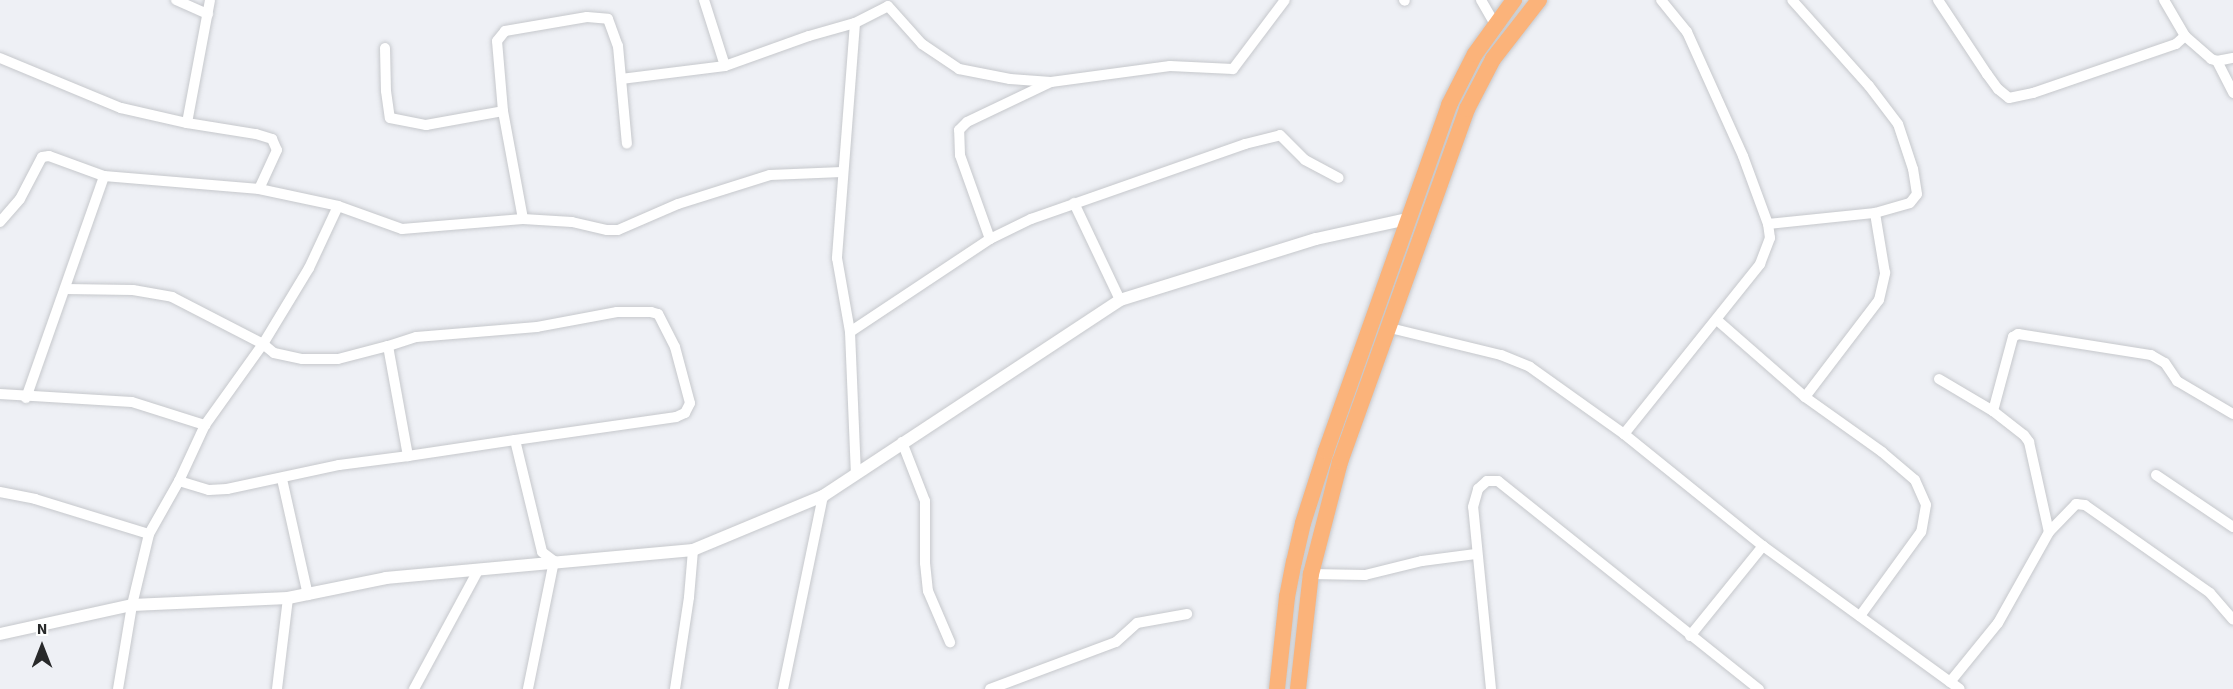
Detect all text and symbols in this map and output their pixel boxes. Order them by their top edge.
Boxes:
north arrow [12,617,72,677]
text: N [37,618,47,640]

